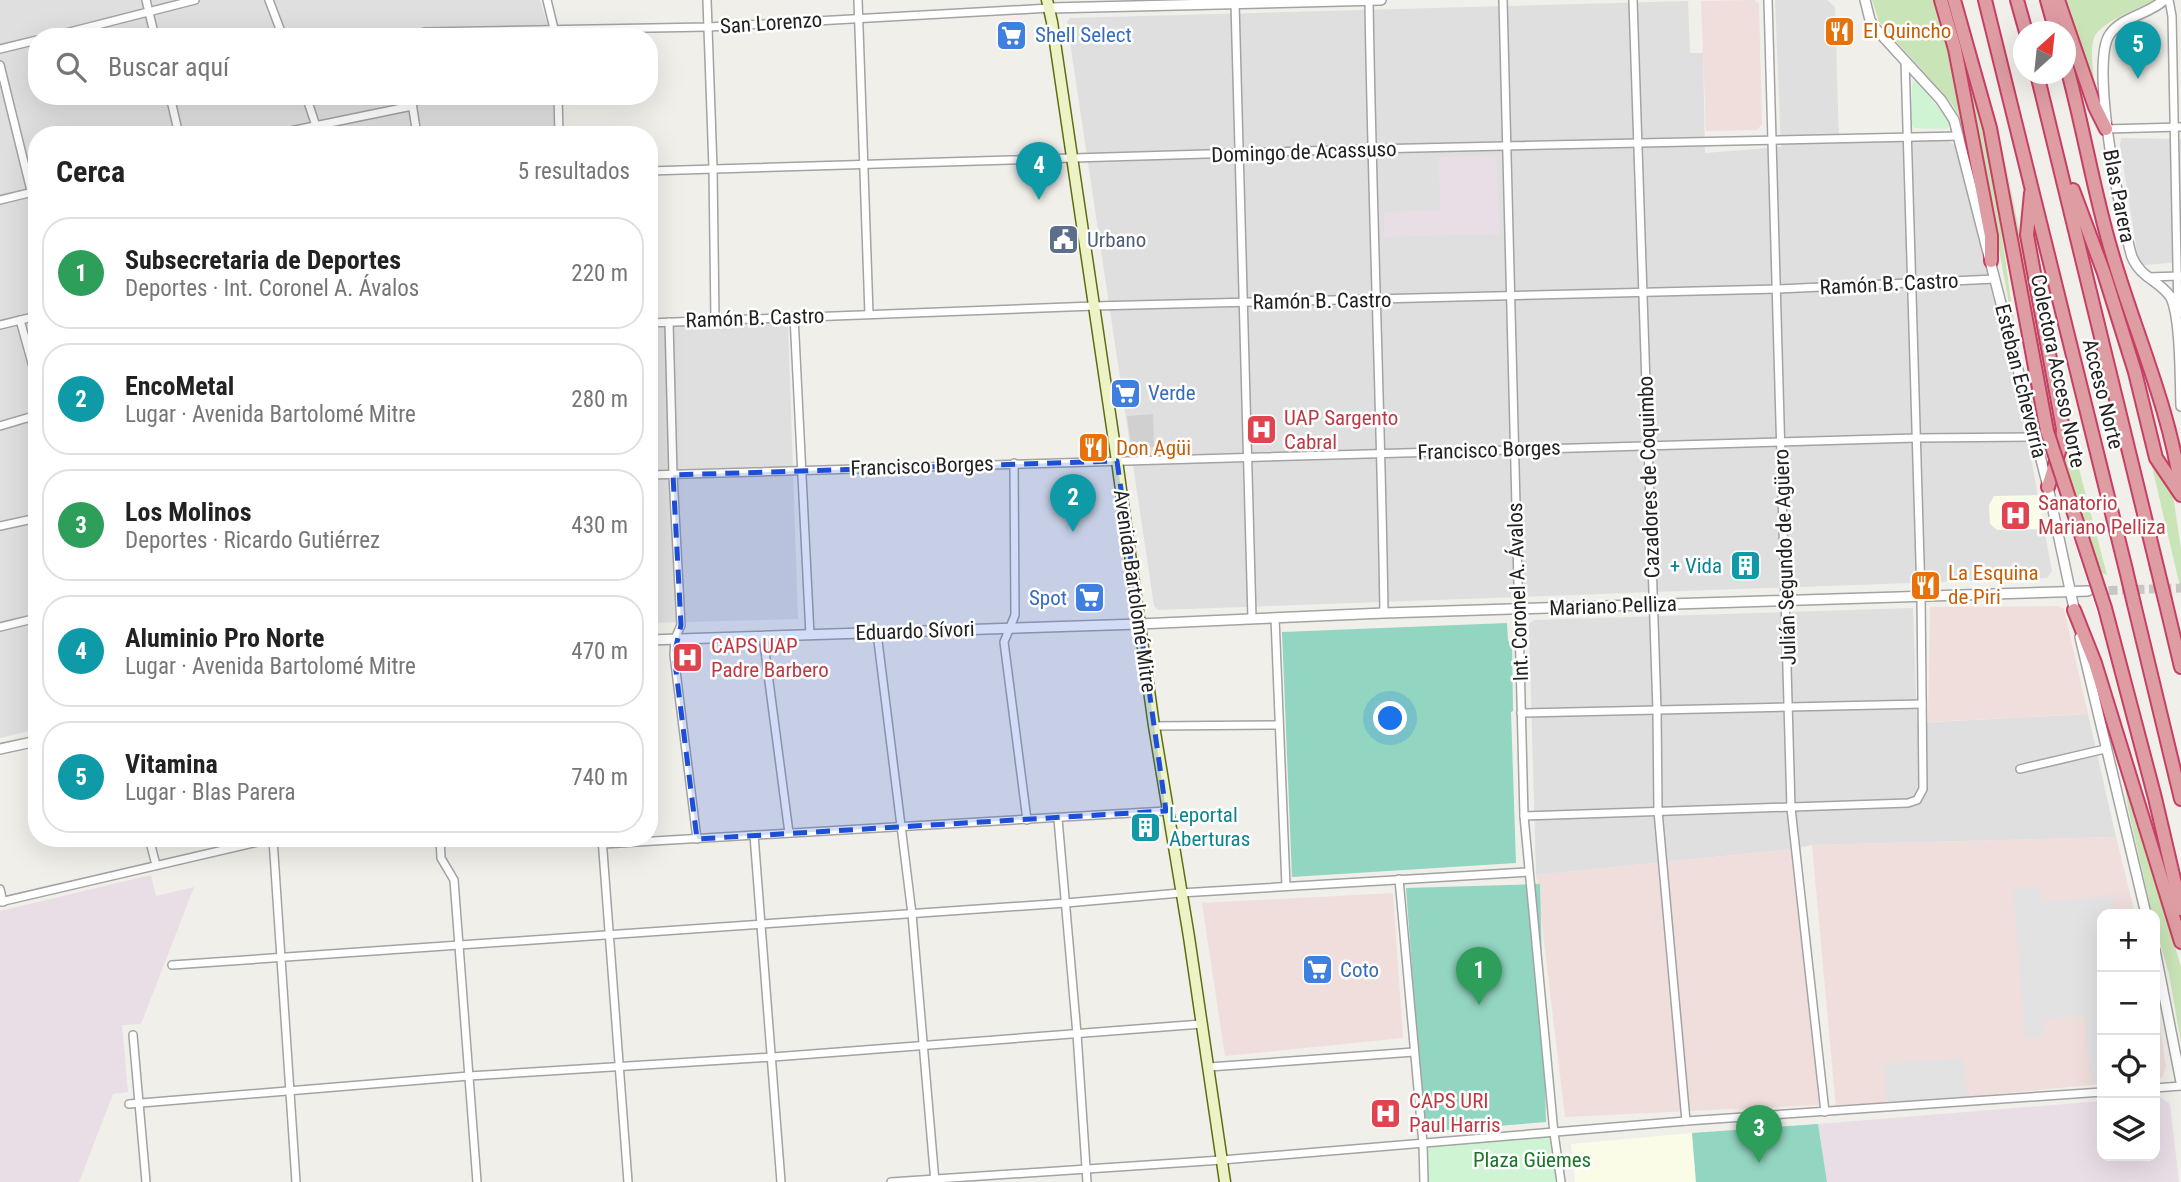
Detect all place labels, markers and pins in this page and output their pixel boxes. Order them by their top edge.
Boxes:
restaurant icon: El Quincho [1823,14,1857,48]
supermarket icon: Shell Select [995,18,1029,52]
place label: El Quincho [1863,19,1951,43]
pin: 5 [2115,21,2161,79]
place label: Shell Select [1035,23,1132,47]
pin: 4 [1016,142,1062,200]
public building icon: Urbano [1047,223,1081,257]
place label: Urbano [1087,228,1146,252]
supermarket icon: Verde [1108,376,1142,410]
place label: Verde [1148,381,1196,405]
place label: UAP Sargento Cabral [1284,406,1398,454]
hospital icon: UAP Sargento Cabral [1244,413,1278,447]
restaurant icon: Don Agüi [1076,431,1110,465]
place label: Don Agüi [1116,436,1191,460]
pin: 2 [1050,474,1096,532]
place label: Sanatorio Mariano Pelliza [2038,491,2166,539]
hospital icon: Sanatorio Mariano Pelliza [1998,498,2032,532]
building icon: + Vida [1728,549,1762,583]
place label: + Vida [1670,554,1722,578]
place label: La Esquina de Piri [1948,561,2039,609]
restaurant icon: La Esquina de Piri [1908,568,1942,602]
supermarket icon: Spot [1073,581,1107,615]
place label: Spot [1029,586,1067,610]
place label: CAPS UAP Padre Barbero [711,634,829,682]
hospital icon: CAPS UAP Padre Barbero [671,641,705,675]
place label: Leportal Aberturas [1169,803,1250,851]
building icon: Leportal Aberturas [1129,810,1163,844]
pin: 1 [1456,947,1502,1005]
supermarket icon: Coto [1300,953,1334,987]
place label: Coto [1340,958,1379,982]
place label: CAPS URI Paul Harris [1409,1089,1501,1137]
hospital icon: CAPS URI Paul Harris [1369,1096,1403,1130]
pin: 3 [1736,1105,1782,1163]

